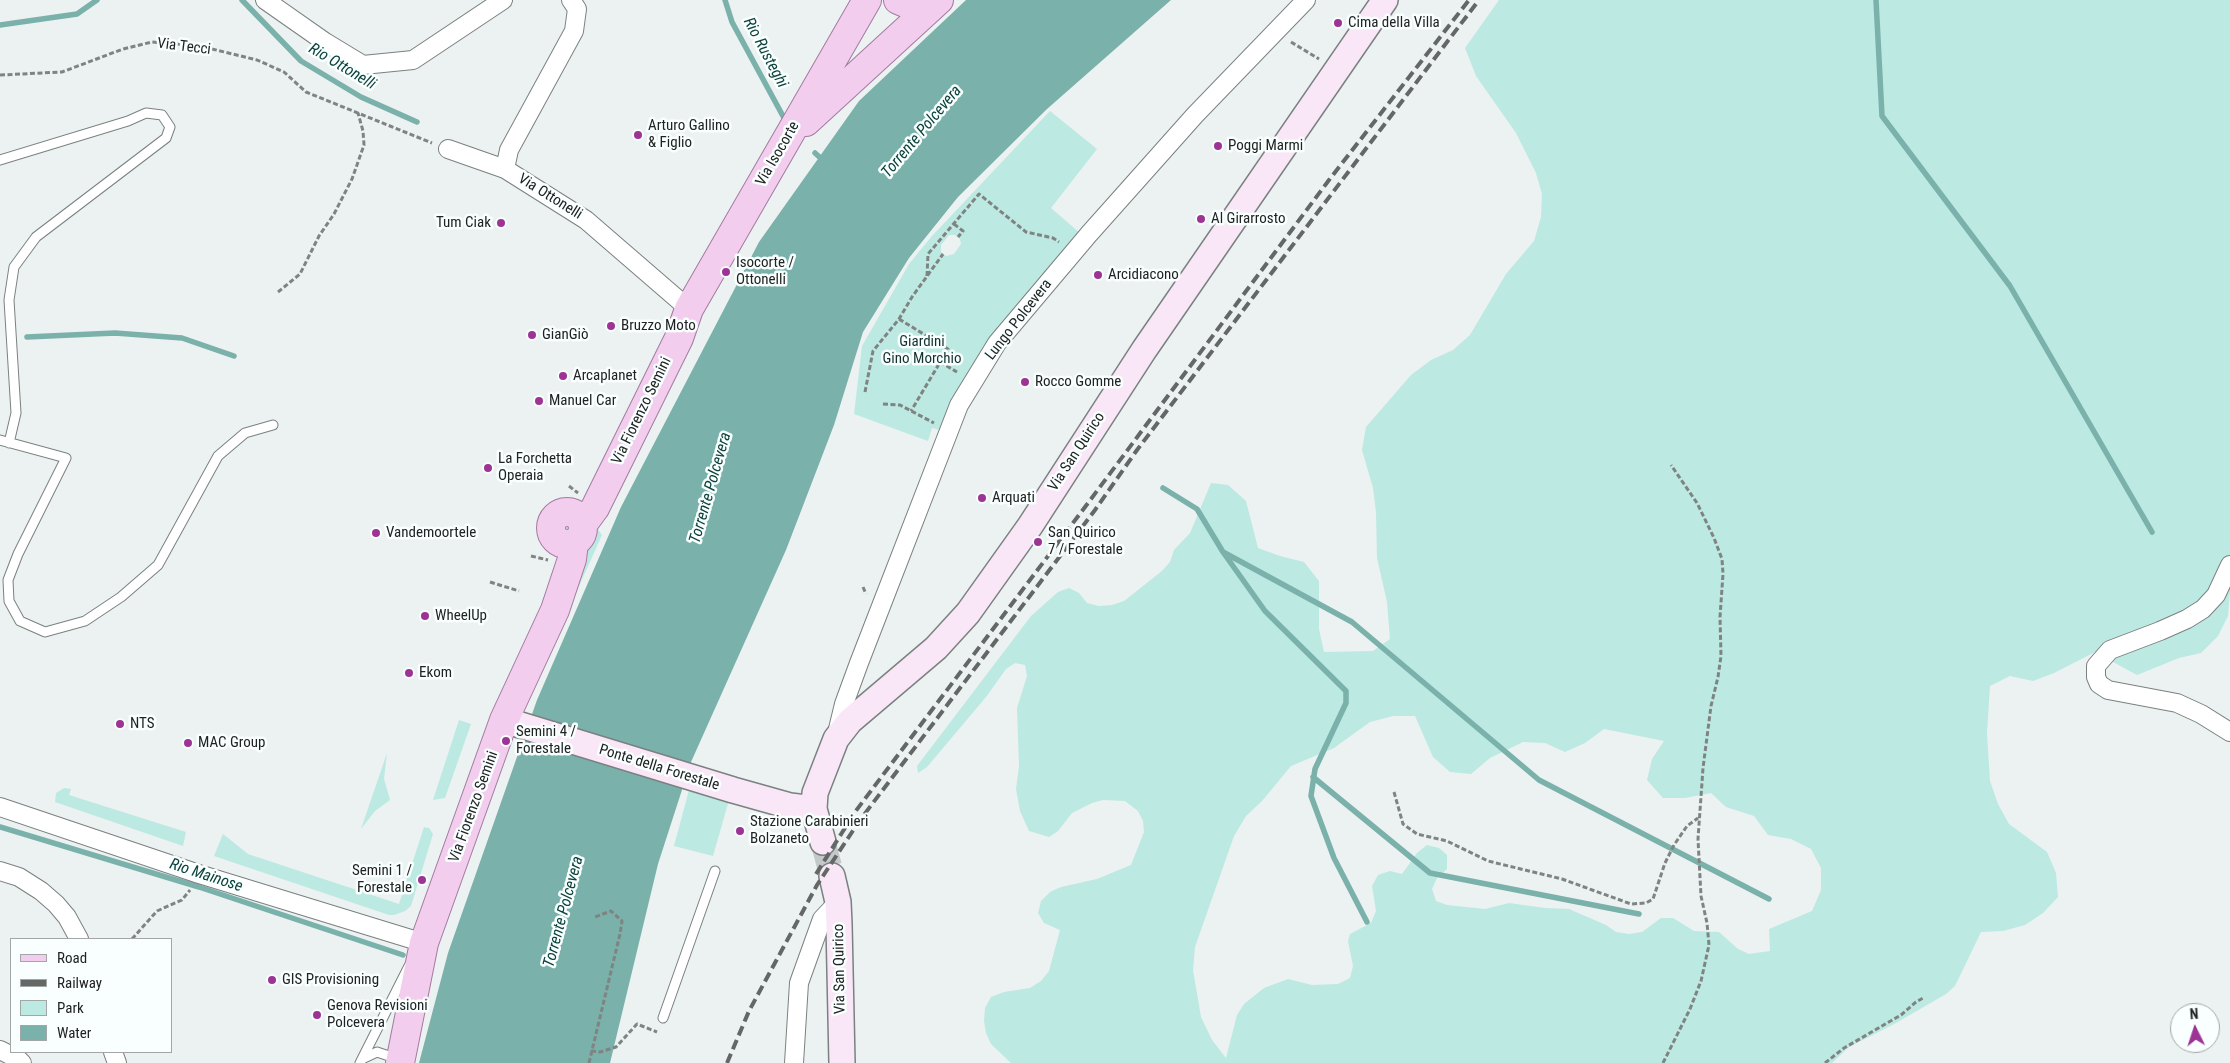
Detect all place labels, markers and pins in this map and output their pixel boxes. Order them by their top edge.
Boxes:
place label: Cima della Villa [1348,14,1440,32]
marker: Cima della Villa [1332,17,1344,29]
place label: Arturo Gallino & Figlio [648,117,730,152]
marker: Arturo Gallino & Figlio [632,129,644,141]
place label: Poggi Marmi [1228,137,1303,155]
marker: Poggi Marmi [1212,140,1224,152]
place label: Al Girarrosto [1211,210,1285,228]
marker: Al Girarrosto [1195,213,1207,225]
place label: Tum Ciak [436,214,491,232]
marker: Tum Ciak [495,217,507,229]
place label: Isocorte / Ottonelli [736,254,794,289]
marker: Isocorte / Ottonelli [720,266,732,278]
place label: Arcidiacono [1108,266,1179,284]
marker: Arcidiacono [1092,269,1104,281]
place label: Bruzzo Moto [621,317,696,335]
marker: Bruzzo Moto [605,320,617,332]
place label: GianGiò [542,326,589,344]
marker: GianGiò [526,329,538,341]
place label: Arcaplanet [573,367,637,385]
marker: Arcaplanet [557,370,569,382]
place label: Rocco Gomme [1035,373,1121,391]
marker: Rocco Gomme [1019,376,1031,388]
place label: Manuel Car [549,392,616,410]
marker: Manuel Car [533,395,545,407]
place label: La Forchetta Operaia [498,450,572,485]
marker: La Forchetta Operaia [482,462,494,474]
place label: Arquati [992,489,1035,507]
marker: Arquati [976,492,988,504]
place label: Vandemoortele [386,524,476,542]
place label: San Quirico 7 / Forestale [1048,524,1123,559]
marker: Vandemoortele [370,527,382,539]
marker: San Quirico 7 / Forestale [1032,536,1044,548]
place label: WheelUp [435,607,487,625]
marker: WheelUp [419,610,431,622]
place label: Ekom [419,664,452,682]
marker: Ekom [403,667,415,679]
place label: NTS [130,715,155,733]
marker: NTS [114,718,126,730]
place label: Semini 4 / Forestale [516,723,576,758]
place label: MAC Group [198,734,265,752]
marker: Semini 4 / Forestale [500,735,512,747]
marker: MAC Group [182,737,194,749]
place label: Stazione Carabinieri Bolzaneto [750,813,868,848]
marker: Stazione Carabinieri Bolzaneto [734,825,746,837]
place label: Semini 1 / Forestale [352,862,412,897]
marker: Semini 1 / Forestale [416,874,428,886]
place label: GIS Provisioning [282,971,379,989]
marker: GIS Provisioning [266,974,278,986]
place label: Genova Revisioni Polcevera [327,997,428,1032]
marker: Genova Revisioni Polcevera [311,1009,323,1021]

